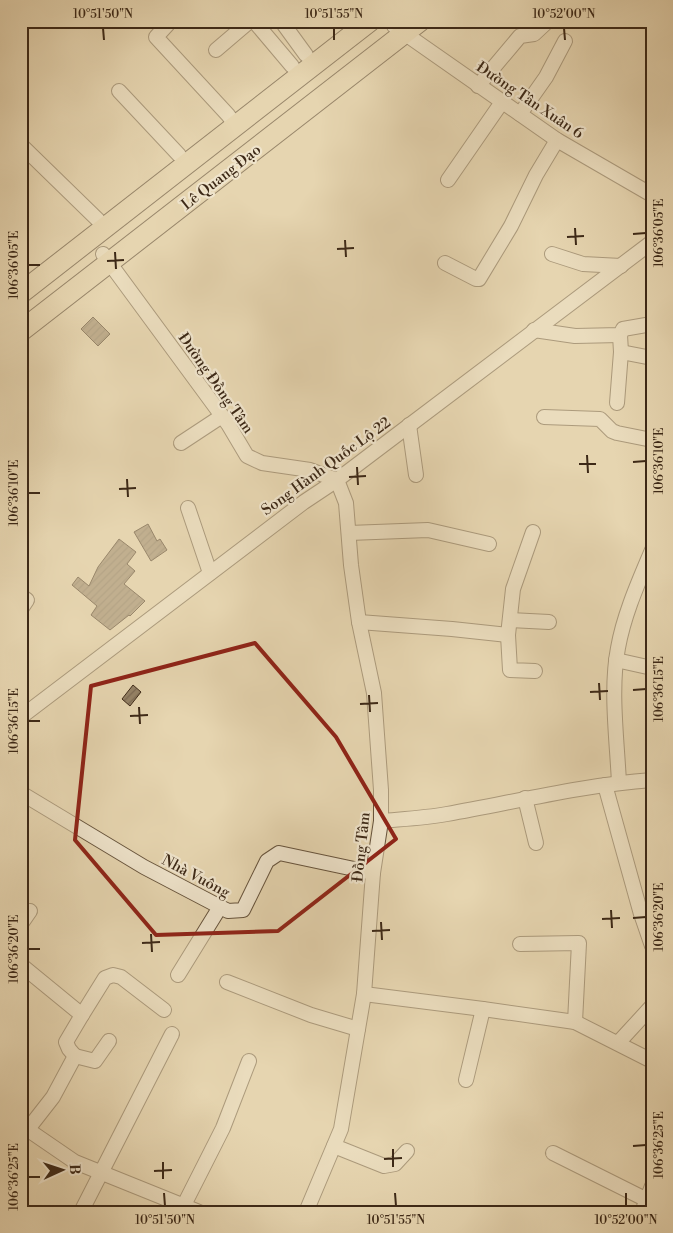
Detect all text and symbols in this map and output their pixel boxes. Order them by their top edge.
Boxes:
text: 10°51'50"N [73,7,133,22]
text: 10°51'55"N [305,7,363,22]
text: 10°52'00"N [533,7,595,22]
street label: Đường Tân Xuân 6 [473,58,587,143]
street label: Lê Quang Đạo [178,140,265,214]
text: 106°36'05"E [652,199,667,267]
text: 106°36'05"E [7,231,22,299]
street label: Đường Đồng Tâm [174,329,257,437]
street label: Song Hành Quốc Lộ 22 [258,413,395,520]
text: 106°36'10"E [652,428,667,494]
text: 106°36'10"E [7,460,22,526]
text: 106°36'15"E [652,656,667,722]
text: 106°36'15"E [7,688,22,754]
street label: Đồng Tâm [348,811,375,883]
street label: Nhà Vuông [158,851,233,902]
text: 106°36'20"E [652,883,667,951]
text: 106°36'20"E [7,915,22,983]
text: 106°36'25"E [652,1111,667,1179]
text: 106°36'25"E [7,1143,22,1211]
north arrow [38,1146,88,1196]
text: B [65,1164,83,1175]
text: 10°51'50"N [135,1213,195,1228]
text: 10°51'55"N [367,1213,425,1228]
text: 10°52'00"N [595,1213,657,1228]

